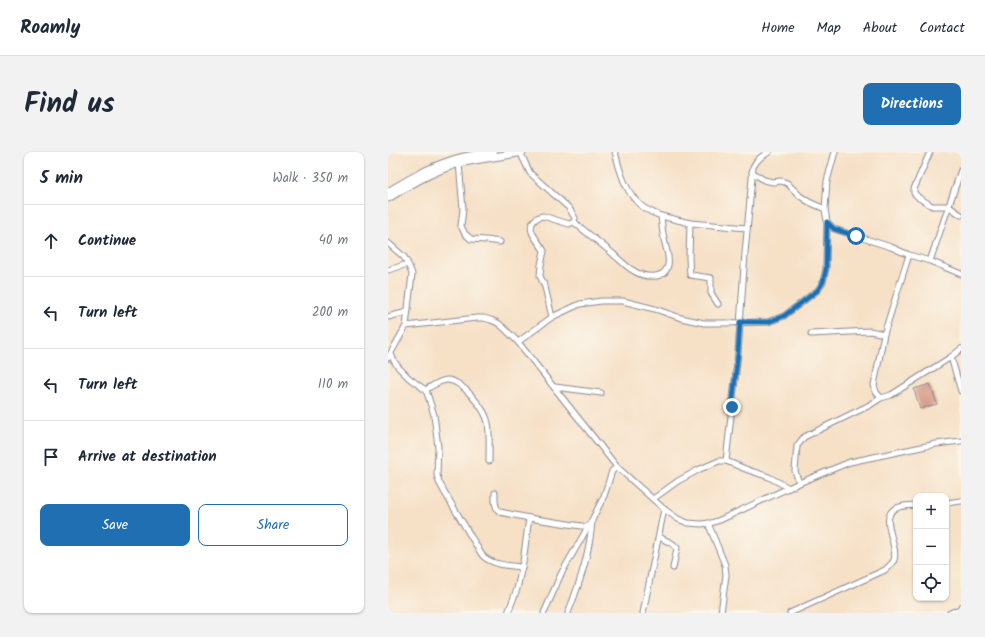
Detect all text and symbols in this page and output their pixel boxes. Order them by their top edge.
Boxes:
text: Roamly [20,13,80,43]
text: Home [761,17,795,39]
text: Map [817,17,841,39]
text: About [863,17,897,39]
text: Contact [919,17,965,39]
text: Find us [24,82,115,127]
button: Directions [863,83,961,125]
text: 5 min [40,165,83,192]
text: Walk · 350 m [272,168,348,189]
route start [847,227,865,245]
text: Continue [78,229,136,253]
icon: ahead [40,230,62,252]
text: 40 m [319,230,348,251]
text: Turn left [78,301,138,325]
icon: left [40,302,62,324]
text: 200 m [312,302,348,323]
text: Turn left [78,373,138,397]
icon: left [40,374,62,396]
text: 110 m [318,374,348,395]
route end [723,398,741,416]
text: Arrive at destination [78,445,217,469]
icon: arrive [40,446,62,468]
map controls [913,493,949,601]
button: + [913,493,949,529]
button: Save [40,504,190,546]
button: Share [198,504,348,546]
button: − [913,529,949,565]
button: locate [913,565,949,601]

